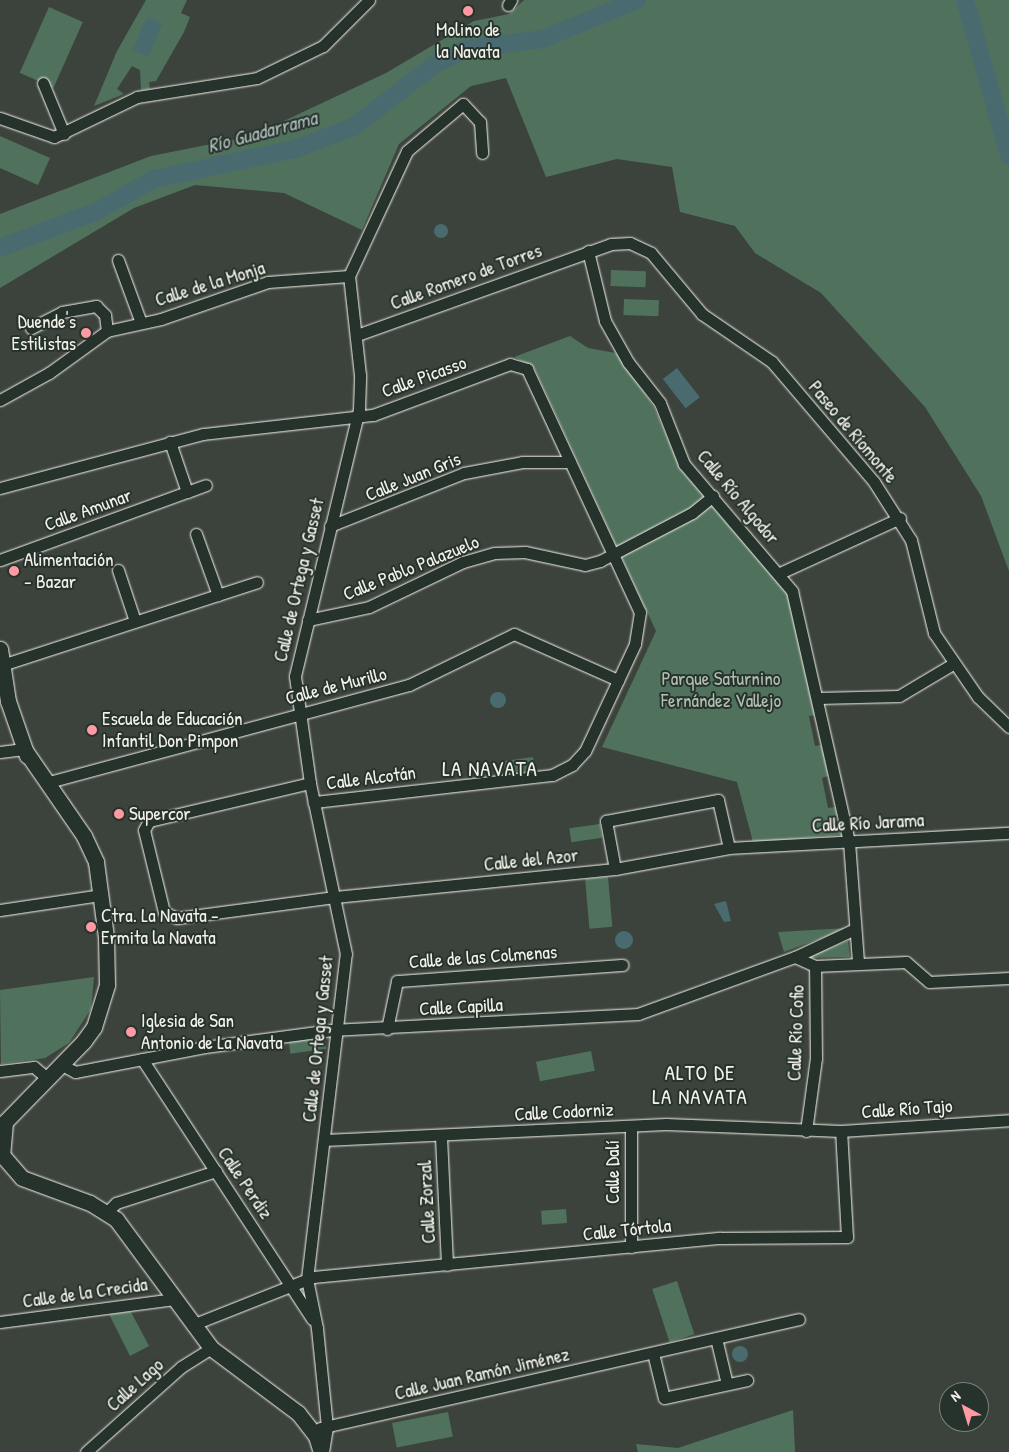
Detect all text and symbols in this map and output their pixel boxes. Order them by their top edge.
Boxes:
marker: Molino de la Navata [462,5,474,17]
place label: Molino de la Navata [436,19,500,63]
water label: Río Guadarrama [205,105,319,157]
street label: Calle Romero de Torres [387,239,545,315]
street label: Calle de la Monja [152,256,268,312]
place label: Duende's Estilistas [12,311,76,355]
marker: Duende's Estilistas [80,327,92,339]
street label: Calle Picasso [379,351,469,403]
street label: Paseo de Ríomonte [804,376,902,488]
street label: Calle Río Algodor [692,445,784,549]
street label: Calle Juan Gris [362,448,464,506]
street label: Calle Amunar [41,484,135,536]
street label: Calle de Ortega y Gasset [269,496,329,664]
street label: Calle Pablo Palazuelo [340,530,482,606]
place label: Alimentación - Bazar [24,549,114,593]
marker: Alimentación - Bazar [8,565,20,577]
street label: Calle de Murillo [283,662,389,710]
park label: Parque Saturnino Fernández Vallejo [661,668,781,712]
place label: Escuela de Educación Infantil Don Pimpon [102,708,243,752]
marker: Escuela de Educación Infantil Don Pimpon [86,724,98,736]
district label: LA NAVATA [441,756,539,782]
street label: Calle Alcotán [325,761,417,795]
place label: Supercor [129,803,191,825]
marker: Supercor [113,808,125,820]
street label: Calle Río Jarama [811,809,925,837]
street label: Calle del Azor [483,844,579,876]
place label: Ctra. La Navata - Ermita la Navata [101,905,219,949]
marker: Ctra. La Navata - Ermita la Navata [85,921,97,933]
street label: Calle de las Colmenas [408,940,558,974]
street label: Calle de Ortega y Gasset [298,955,338,1123]
street label: Calle Río Cofio [783,985,809,1081]
street label: Calle Capilla [419,993,503,1021]
place label: Iglesia de San Antonio de La Navata [141,1010,283,1054]
marker: Iglesia de San Antonio de La Navata [125,1026,137,1038]
district label: ALTO DE LA NAVATA [651,1060,749,1110]
street label: Calle Río Tajo [861,1094,953,1124]
street label: Calle Codorniz [514,1098,614,1126]
street label: Calle Dalí [602,1140,624,1204]
street label: Calle Perdiz [213,1143,277,1223]
street label: Calle Zorzal [413,1160,441,1244]
street label: Calle Tórtola [582,1214,672,1246]
street label: Calle de la Crecida [21,1273,149,1313]
street label: Calle Juan Ramón Jiménez [392,1343,572,1405]
street label: Calle Lago [102,1354,168,1416]
north arrow [939,1382,989,1432]
text: N [946,1386,964,1405]

